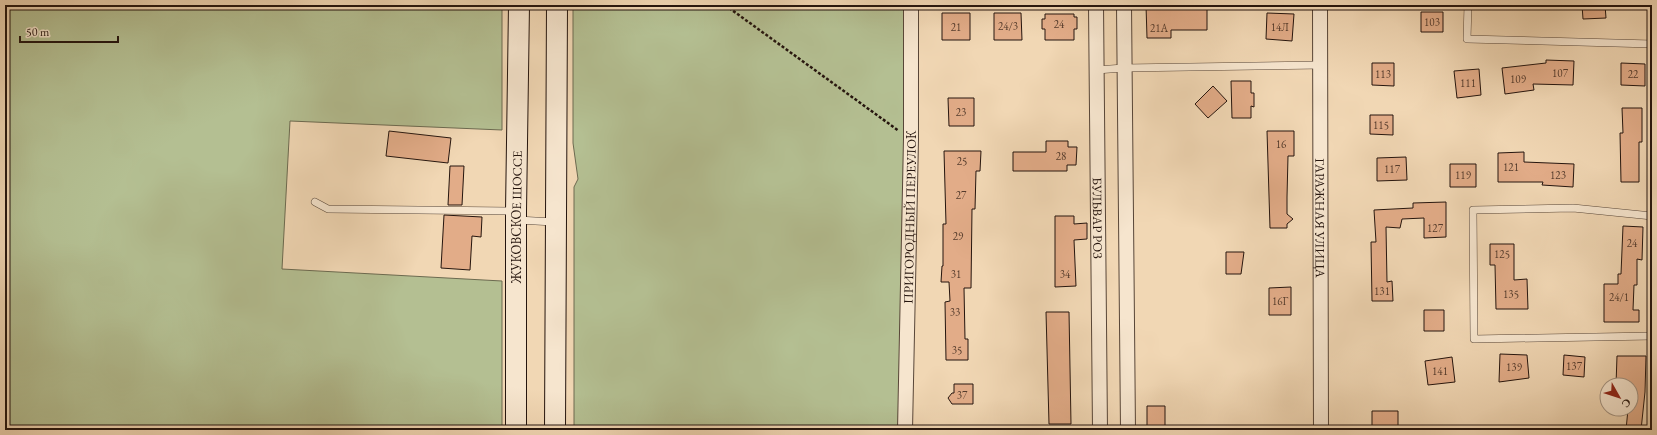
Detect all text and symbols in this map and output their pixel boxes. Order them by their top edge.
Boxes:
house number: 103 [1424,15,1440,29]
house number: 24 [1054,17,1065,31]
scale bar [20,18,118,44]
house number: 24/3 [998,19,1018,33]
house number: 21 [951,20,961,34]
house number: 14Л [1271,20,1289,34]
house number: 21А [1150,21,1168,35]
text: 50 m [26,24,50,40]
house number: 107 [1552,66,1569,80]
house number: 113 [1375,67,1391,81]
house number: 22 [1628,67,1639,81]
house number: 109 [1510,72,1527,86]
house number: 111 [1460,76,1476,90]
house number: 23 [956,105,966,119]
house number: 115 [1373,118,1389,132]
street label: ПРИГОРОДНЫЙ ПЕРЕУЛОК [900,130,920,304]
house number: 16 [1276,137,1287,151]
house number: 28 [1056,149,1066,163]
street label: ЖУКОВСКОЕ ШОССЕ [508,150,526,284]
house number: 25 [957,154,967,168]
street label: ГАРАЖНАЯ УЛИЦА [1311,158,1329,279]
house number: 121 [1503,160,1519,174]
house number: 117 [1384,162,1401,176]
house number: 119 [1455,168,1472,182]
house number: 123 [1550,168,1566,182]
street label: БУЛЬВАР РОЗ [1089,177,1106,259]
house number: 27 [956,188,967,202]
house number: 127 [1427,221,1444,235]
house number: 29 [953,229,964,243]
house number: 24 [1627,236,1638,250]
house number: 125 [1494,247,1510,261]
house number: 31 [951,267,961,281]
house number: 34 [1060,267,1071,281]
house number: 131 [1374,284,1390,298]
house number: 135 [1503,287,1519,301]
house number: 24/1 [1609,290,1629,304]
house number: 16Г [1272,294,1288,308]
house number: 33 [950,305,960,319]
house number: 35 [952,343,962,357]
house number: 137 [1566,359,1583,373]
house number: 139 [1506,360,1523,374]
house number: 141 [1432,364,1448,378]
north arrow [1599,377,1639,417]
house number: 37 [957,388,968,402]
text: С [1619,396,1635,411]

